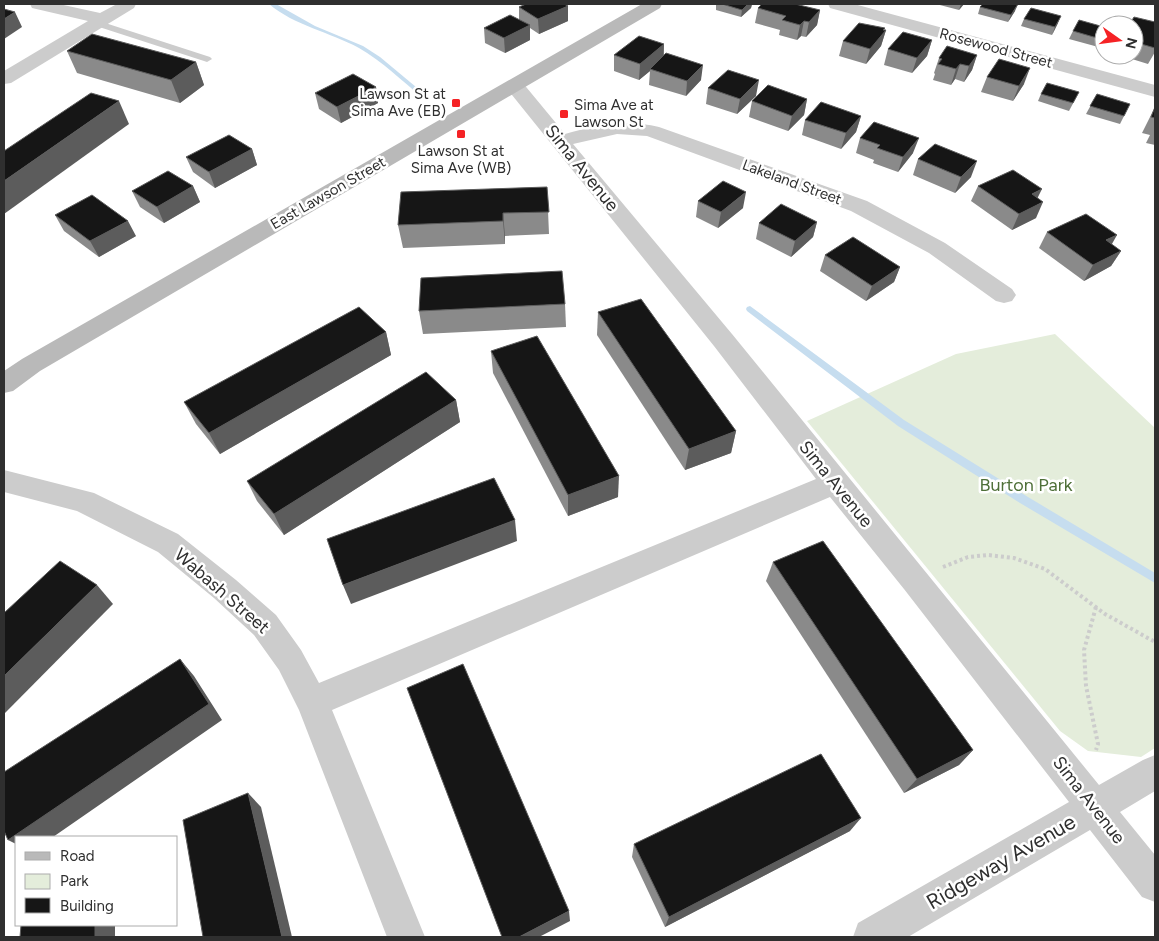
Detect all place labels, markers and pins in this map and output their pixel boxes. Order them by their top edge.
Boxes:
place label: Lawson St at Sima Ave (EB) [351,85,446,120]
place label: Sima Ave at Lawson St [574,96,654,131]
marker: Lawson St at Sima Ave (EB) [450,97,462,109]
marker: Sima Ave at Lawson St [558,108,570,120]
marker: Lawson St at Sima Ave (WB) [455,128,467,140]
place label: Lawson St at Sima Ave (WB) [411,142,511,177]

